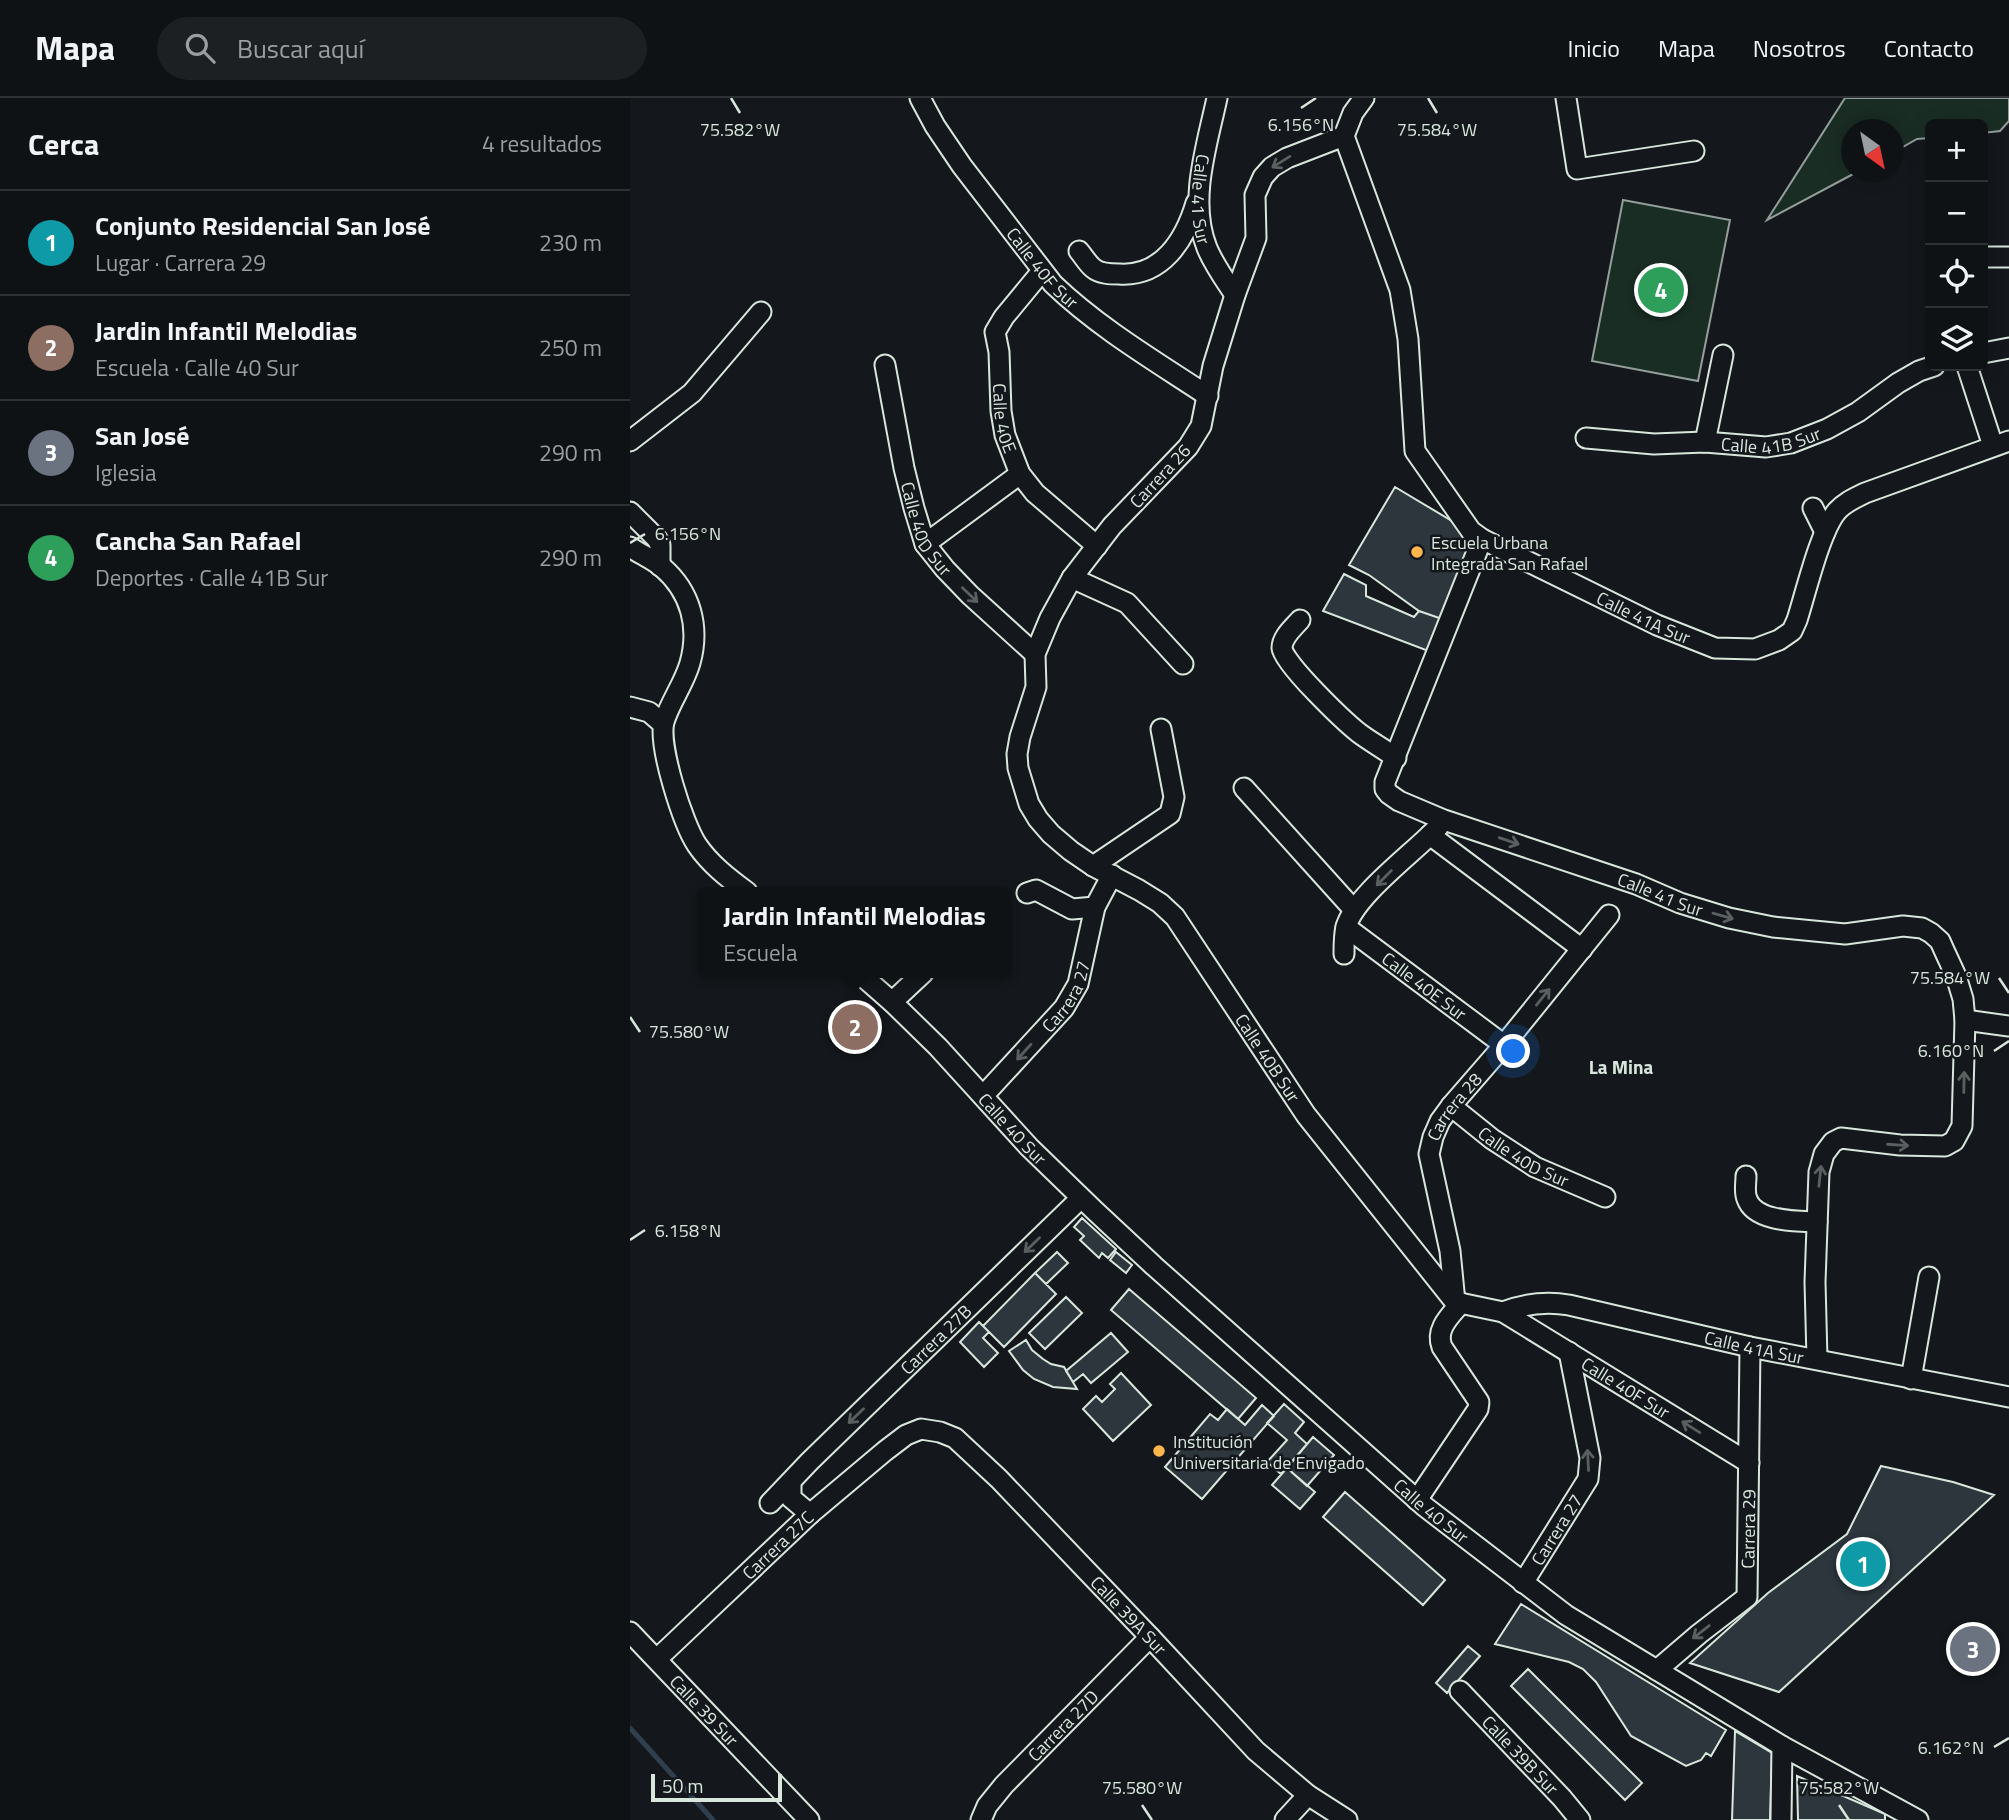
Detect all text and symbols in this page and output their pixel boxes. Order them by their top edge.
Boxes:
search box [157,17,647,80]
text: Mapa [35,23,115,73]
icon: search [181,29,219,67]
text: Buscar aquí [237,29,364,68]
text: Inicio [1568,30,1620,66]
text: Mapa [1658,30,1715,66]
text: Nosotros [1753,30,1846,66]
text: Contacto [1884,30,1974,66]
text: 6.156°N [1268,111,1334,138]
text: 75.582°W [700,116,780,143]
text: 75.584°W [1397,116,1477,143]
north arrow [1841,119,1904,182]
map controls [1925,119,1988,371]
button: + [1925,119,1988,182]
text: Cerca [28,121,99,167]
text: 4 resultados [482,126,602,161]
street label: Calle 41 Sur [1185,152,1218,248]
one-way arrow [1272,155,1291,170]
button: − [1925,182,1988,245]
text: Conjunto Residencial San José [95,206,431,245]
street label: Calle 40F Sur [1000,221,1085,315]
text: 1 [45,225,57,260]
text: 230 m [539,225,602,260]
text: Lugar · Carrera 29 [95,245,266,280]
button: locate [1925,245,1988,308]
pin: 4 [1638,264,1684,316]
button: layers [1925,308,1988,371]
text: Jardin Infantil Melodias [95,311,357,350]
text: 2 [45,330,57,365]
text: 250 m [539,330,602,365]
text: Escuela · Calle 40 Sur [95,350,299,385]
street label: Calle 40E [987,383,1024,457]
text: San José [95,416,190,455]
street label: Calle 41B Sur [1720,419,1825,461]
text: 3 [45,435,57,470]
text: 290 m [539,435,602,470]
street label: Carrera 26 [1123,438,1197,514]
text: Iglesia [95,455,156,490]
street label: Calle 40D Sur [894,479,958,582]
text: 6.156°N [655,520,721,547]
text: Cancha San Rafael [95,521,301,560]
place label: Escuela Urbana Integrada San Rafael [1431,529,1588,577]
text: 4 [45,540,57,575]
text: 290 m [539,540,602,575]
marker: Escuela Urbana Integrada San Rafael [1409,544,1425,560]
text: Deportes · Calle 41B Sur [95,560,328,595]
street label: Calle 41A Sur [1592,584,1695,650]
one-way arrow [962,586,979,603]
one-way arrow [1497,836,1519,849]
street label: Calle 41 Sur [1614,865,1706,923]
one-way arrow [1376,869,1393,886]
popup [697,887,1012,978]
text: Jardin Infantil Melodias [723,896,986,935]
one-way arrow [1712,911,1734,924]
text: Escuela [723,935,797,970]
street label: Calle 40E Sur [1376,945,1473,1026]
street label: Carrera 27 [1035,958,1096,1038]
text: 75.584°W [1910,964,1990,991]
one-way arrow [1535,989,1551,1007]
pin: 2 [832,1001,878,1053]
street label: Calle 40B Sur [1229,1008,1307,1107]
text: 75.580°W [649,1018,729,1045]
your location [1496,1034,1530,1068]
text: 6.160°N [1918,1037,1984,1064]
one-way arrow [1016,1042,1032,1060]
district label: La Mina [1589,1052,1653,1081]
street label: Carrera 28 [1420,1066,1488,1145]
one-way arrow [1957,1071,1970,1094]
street label: Calle 40 Sur [972,1087,1053,1171]
street label: Calle 40D Sur [1472,1119,1573,1194]
one-way arrow [1886,1138,1909,1151]
one-way arrow [1814,1165,1827,1187]
text: 6.158°N [655,1217,721,1244]
one-way arrow [1024,1237,1041,1254]
street label: Carrera 27B [894,1298,978,1380]
street label: Calle 41A Sur [1702,1323,1806,1371]
street label: Calle 40F Sur [1576,1350,1675,1425]
one-way arrow [848,1408,865,1425]
one-way arrow [1682,1420,1702,1434]
place label: Institución Universitaria de Envigado [1173,1428,1365,1476]
marker: Institución Universitaria de Envigado [1151,1443,1167,1459]
one-way arrow [1581,1449,1594,1472]
street label: Calle 40 Sur [1388,1472,1475,1549]
street label: Carrera 27 [1524,1489,1589,1570]
street label: Carrera 29 [1734,1489,1762,1569]
street label: Carrera 27C [736,1504,819,1585]
pin: 1 [1840,1538,1886,1590]
street label: Calle 39A Sur [1084,1569,1173,1661]
pin: 3 [1950,1623,1996,1675]
one-way arrow [1693,1625,1711,1640]
street label: Calle 39 Sur [664,1668,745,1752]
street label: Carrera 27D [1021,1683,1104,1767]
street label: Calle 39B Sur [1476,1709,1565,1801]
text: 6.162°N [1918,1734,1984,1761]
scale bar [651,1771,782,1803]
text: 50 m [662,1771,703,1800]
text: 75.580°W [1102,1774,1182,1801]
text: 75.582°W [1799,1774,1879,1801]

